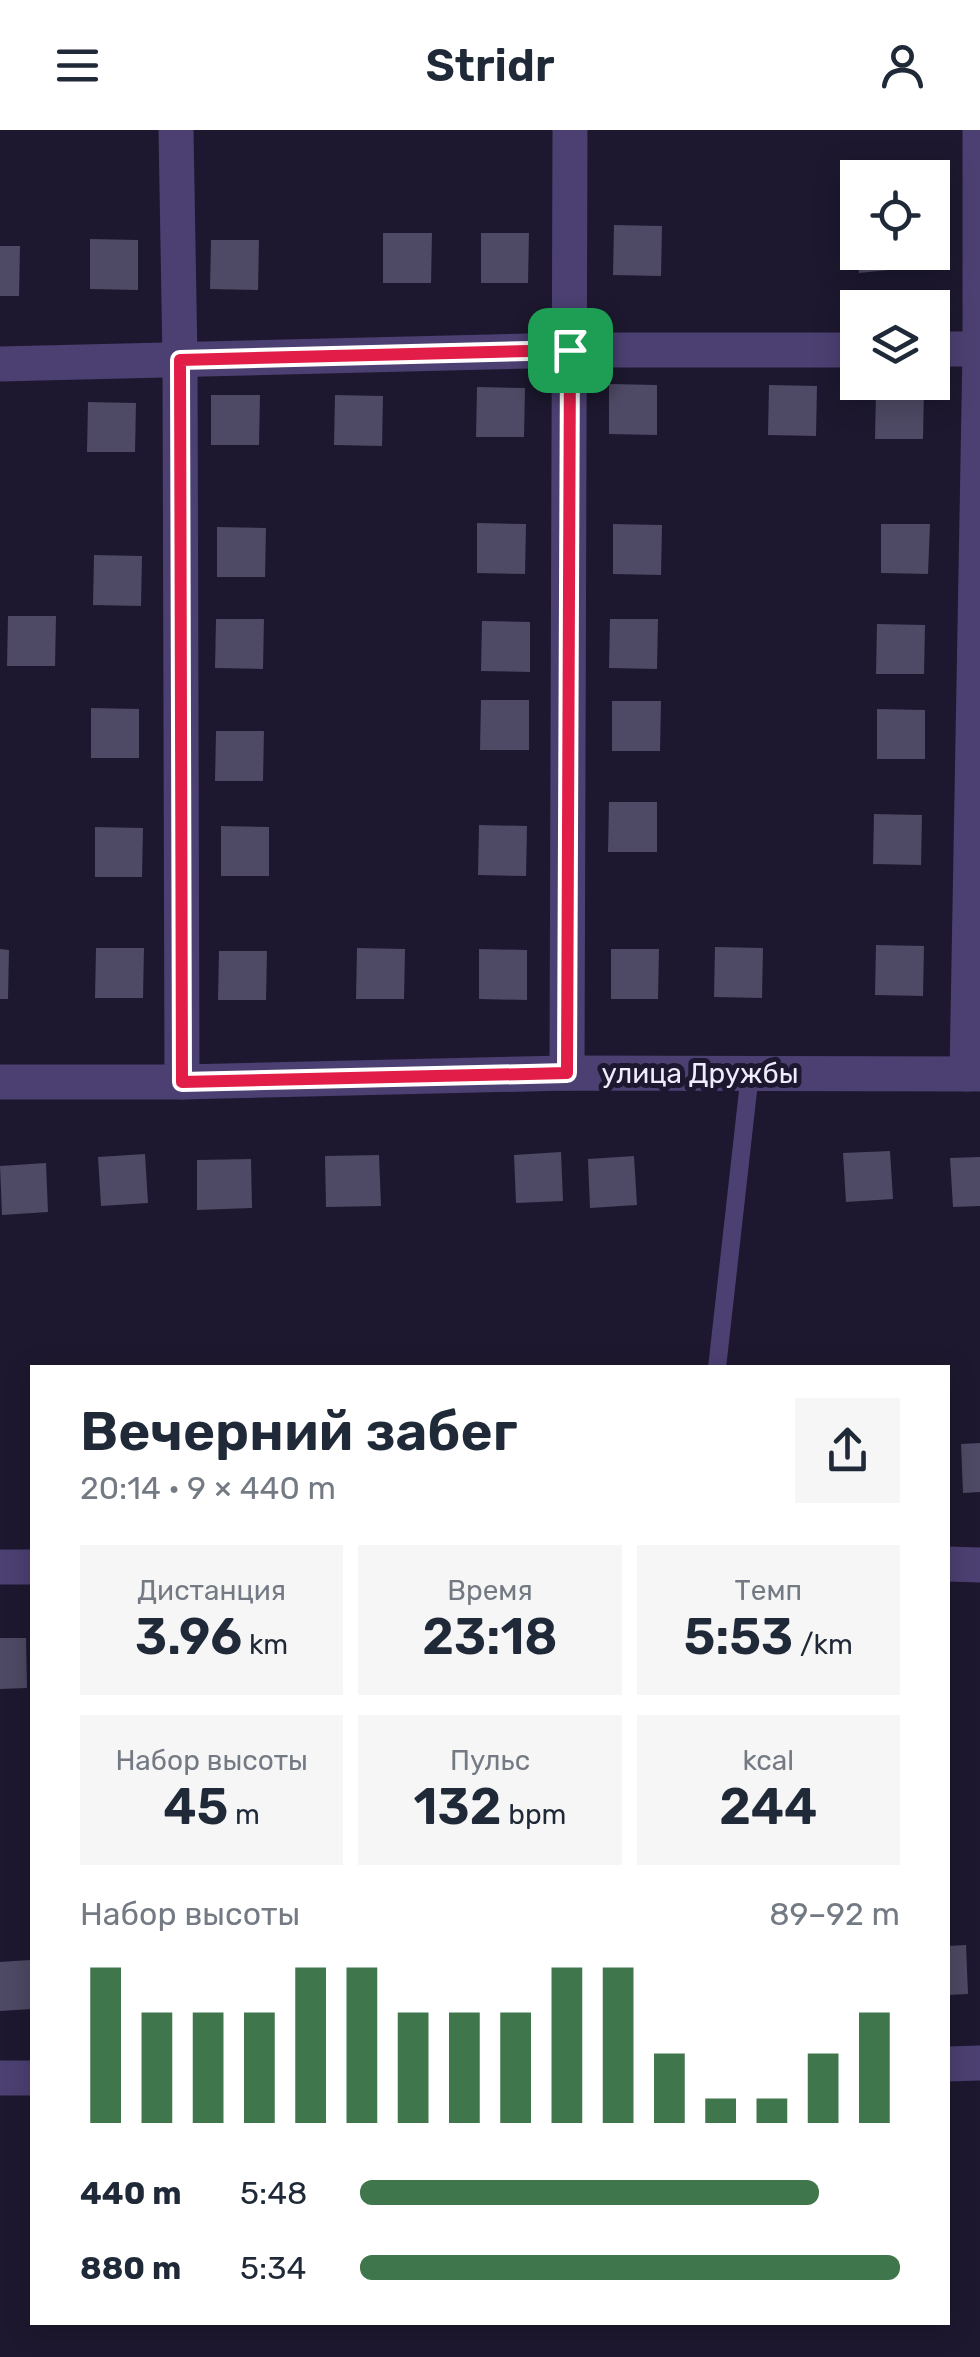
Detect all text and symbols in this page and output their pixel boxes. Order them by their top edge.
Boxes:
icon: menu [50,38,105,93]
icon: person [875,38,930,93]
text: Stridr [426,39,554,92]
map controls [840,160,950,400]
button: locate [840,160,950,270]
button: layers [840,290,950,400]
pin [528,308,613,393]
icon: arrive [543,323,598,378]
street label: улица Дружбы [601,1057,799,1090]
button: share [795,1398,900,1503]
text: Вечерний забег [80,1399,518,1464]
text: 20:14 · 9 × 440 m [80,1469,336,1507]
text: Дистанция [137,1574,286,1607]
text: Время [447,1574,533,1607]
text: Темп [735,1574,802,1607]
text: 3.96 [135,1607,242,1667]
text: 23:18 [422,1607,558,1667]
text: 5:53 [684,1607,793,1667]
text: km [242,1628,288,1661]
text: /km [793,1628,853,1661]
text: Набор высоты [115,1744,308,1777]
text: Пульс [450,1744,530,1777]
text: kcal [743,1744,794,1777]
text: 45 [163,1777,228,1837]
text: 132 [414,1777,501,1837]
text: 244 [719,1777,817,1837]
text: m [228,1798,260,1831]
text: bpm [501,1798,566,1831]
text: Набор высоты [80,1895,300,1933]
text: 89–92 m [769,1895,900,1933]
text: 440 m [80,2174,182,2212]
text: 5:48 [240,2174,307,2212]
text: 880 m [80,2249,181,2287]
text: 5:34 [240,2249,306,2287]

